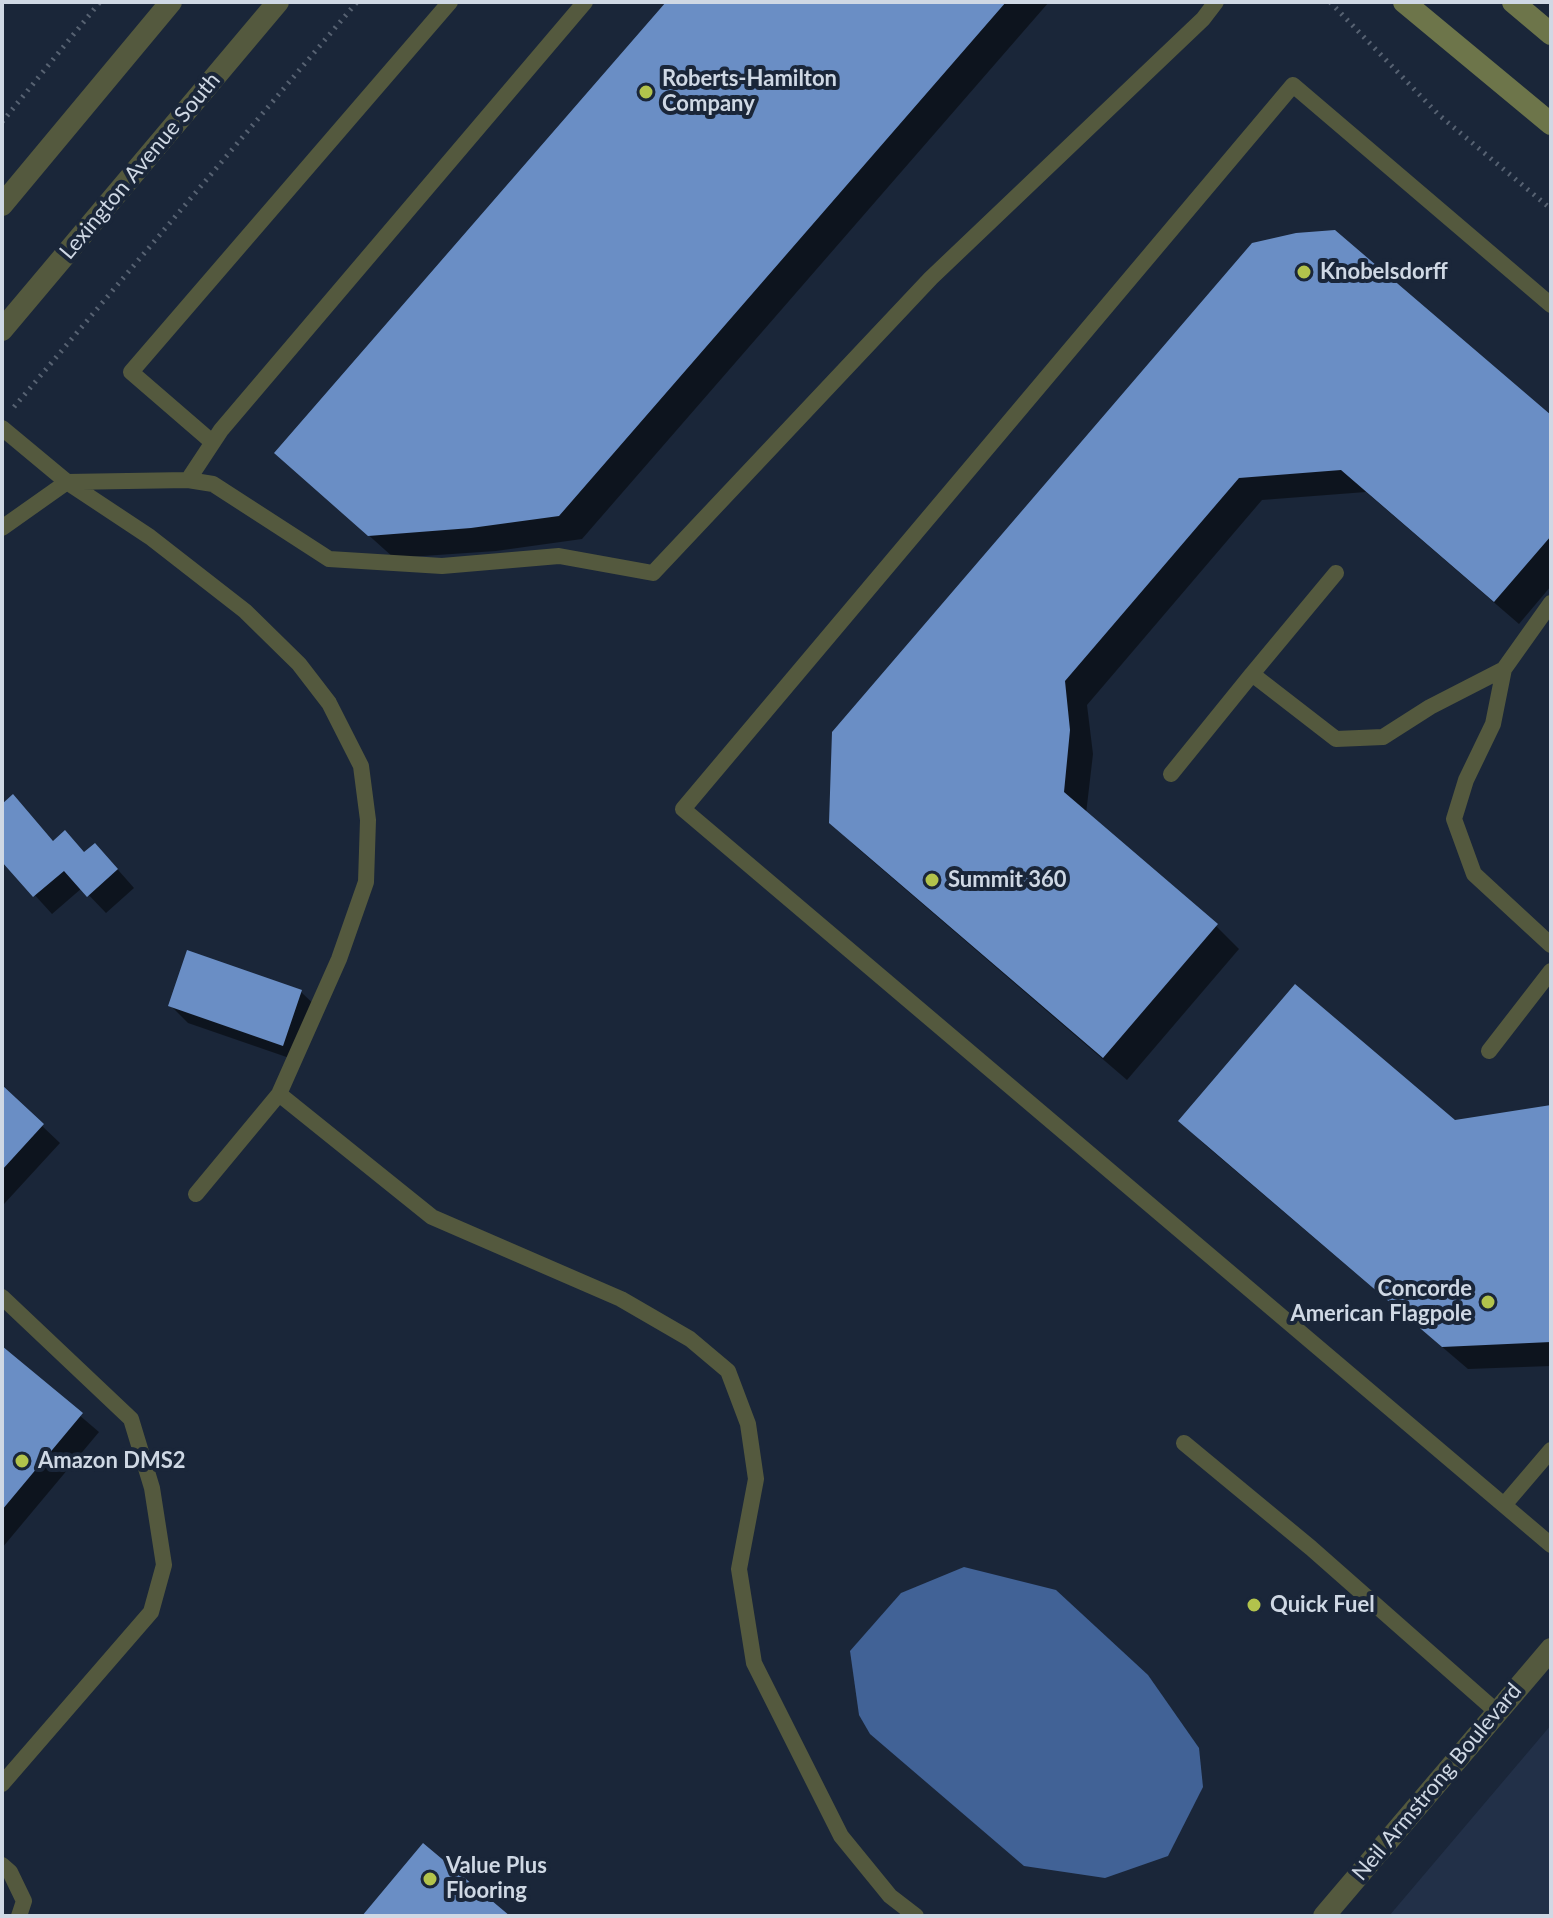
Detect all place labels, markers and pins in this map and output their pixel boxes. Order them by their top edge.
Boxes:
place label: Roberts-Hamilton Company [662,66,837,118]
marker: Roberts-Hamilton Company [637,83,655,101]
place label: Knobelsdorff [1320,259,1448,285]
marker: Knobelsdorff [1295,263,1313,281]
place label: Summit 360 [948,867,1067,893]
marker: Summit 360 [923,871,941,889]
place label: Concorde American Flagpole [1290,1276,1472,1328]
marker: Concorde American Flagpole [1479,1293,1497,1311]
place label: Amazon DMS2 [38,1448,185,1474]
marker: Amazon DMS2 [13,1452,31,1470]
place label: Quick Fuel [1270,1592,1375,1618]
marker: Quick Fuel [1245,1596,1263,1614]
place label: Value Plus Flooring [446,1853,547,1904]
marker: Value Plus Flooring [421,1870,439,1888]

